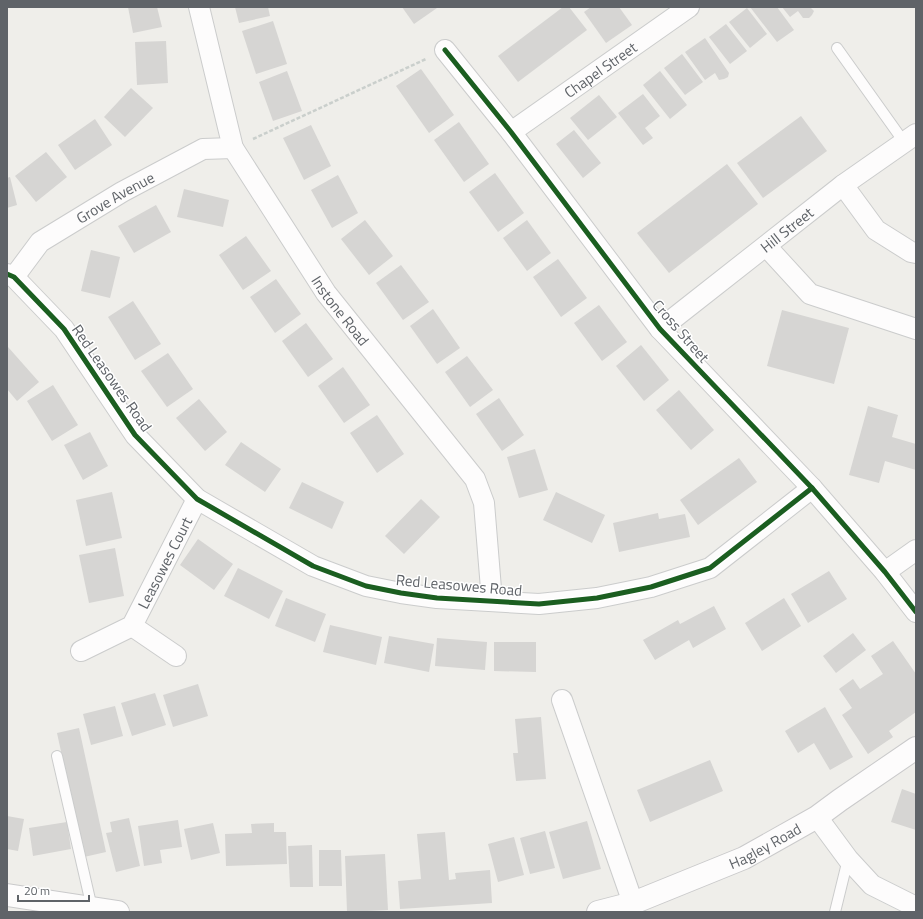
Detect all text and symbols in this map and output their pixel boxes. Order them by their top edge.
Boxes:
street label: Chapel Street [559,35,642,103]
street label: Grove Avenue [71,165,158,229]
street label: Hill Street [755,201,819,258]
street label: Instone Road [306,271,375,350]
street label: Cross Street [647,294,715,368]
street label: Red Leasowes Road [66,320,158,436]
street label: Leasowes Court [131,512,198,613]
street label: Red Leasowes Road [395,568,523,602]
street label: Hagley Road [725,817,805,875]
scale bar [18,877,89,903]
text: 20 m [24,881,50,900]

